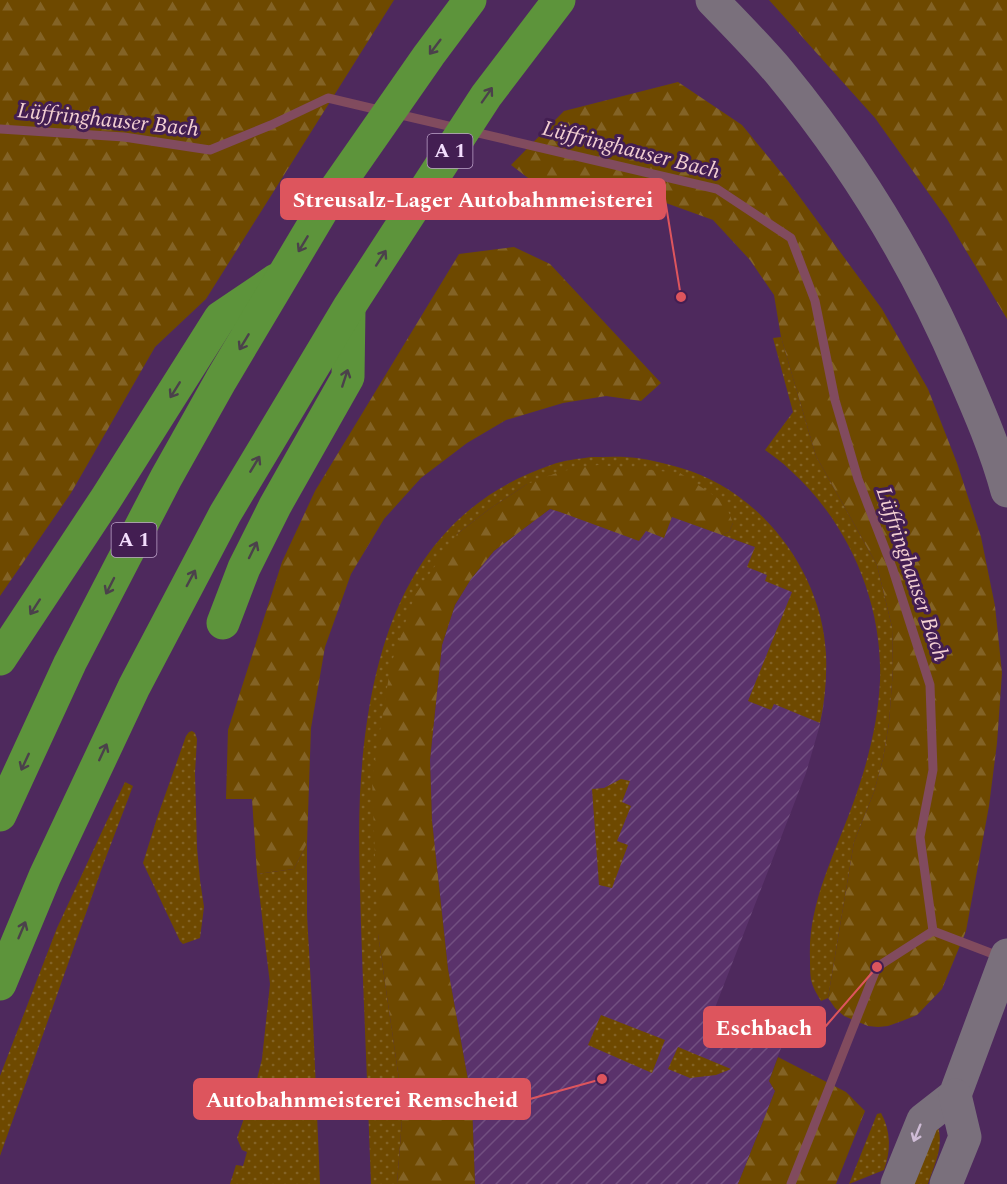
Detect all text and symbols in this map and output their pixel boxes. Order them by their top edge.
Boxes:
one-way arrow [428,38,441,54]
one-way arrow [481,87,494,103]
water label: Lüffringhauser Bach [16,94,200,146]
water label: Lüffringhauser Bach [538,112,724,188]
road number: A 1 [428,134,472,168]
callout: Streusalz-Lager Autobahnmeisterei [281,179,665,219]
text: Streusalz-Lager Autobahnmeisterei [293,184,653,217]
one-way arrow [296,235,308,252]
one-way arrow [375,250,387,267]
one-way arrow [238,333,250,350]
one-way arrow [340,369,351,388]
one-way arrow [168,381,180,398]
one-way arrow [250,456,262,473]
water label: Lüffringhauser Bach [867,482,957,666]
road number: A 1 [112,523,156,557]
one-way arrow [248,541,259,559]
one-way arrow [186,570,198,588]
one-way arrow [104,577,115,595]
one-way arrow [29,598,41,614]
one-way arrow [98,744,110,762]
one-way arrow [18,752,30,770]
one-way arrow [17,921,28,939]
callout: Eschbach [704,1007,825,1047]
text: Eschbach [716,1012,813,1045]
callout: Autobahnmeisterei Remscheid [194,1079,530,1119]
text: Autobahnmeisterei Remscheid [206,1084,518,1117]
one-way arrow [911,1123,922,1142]

